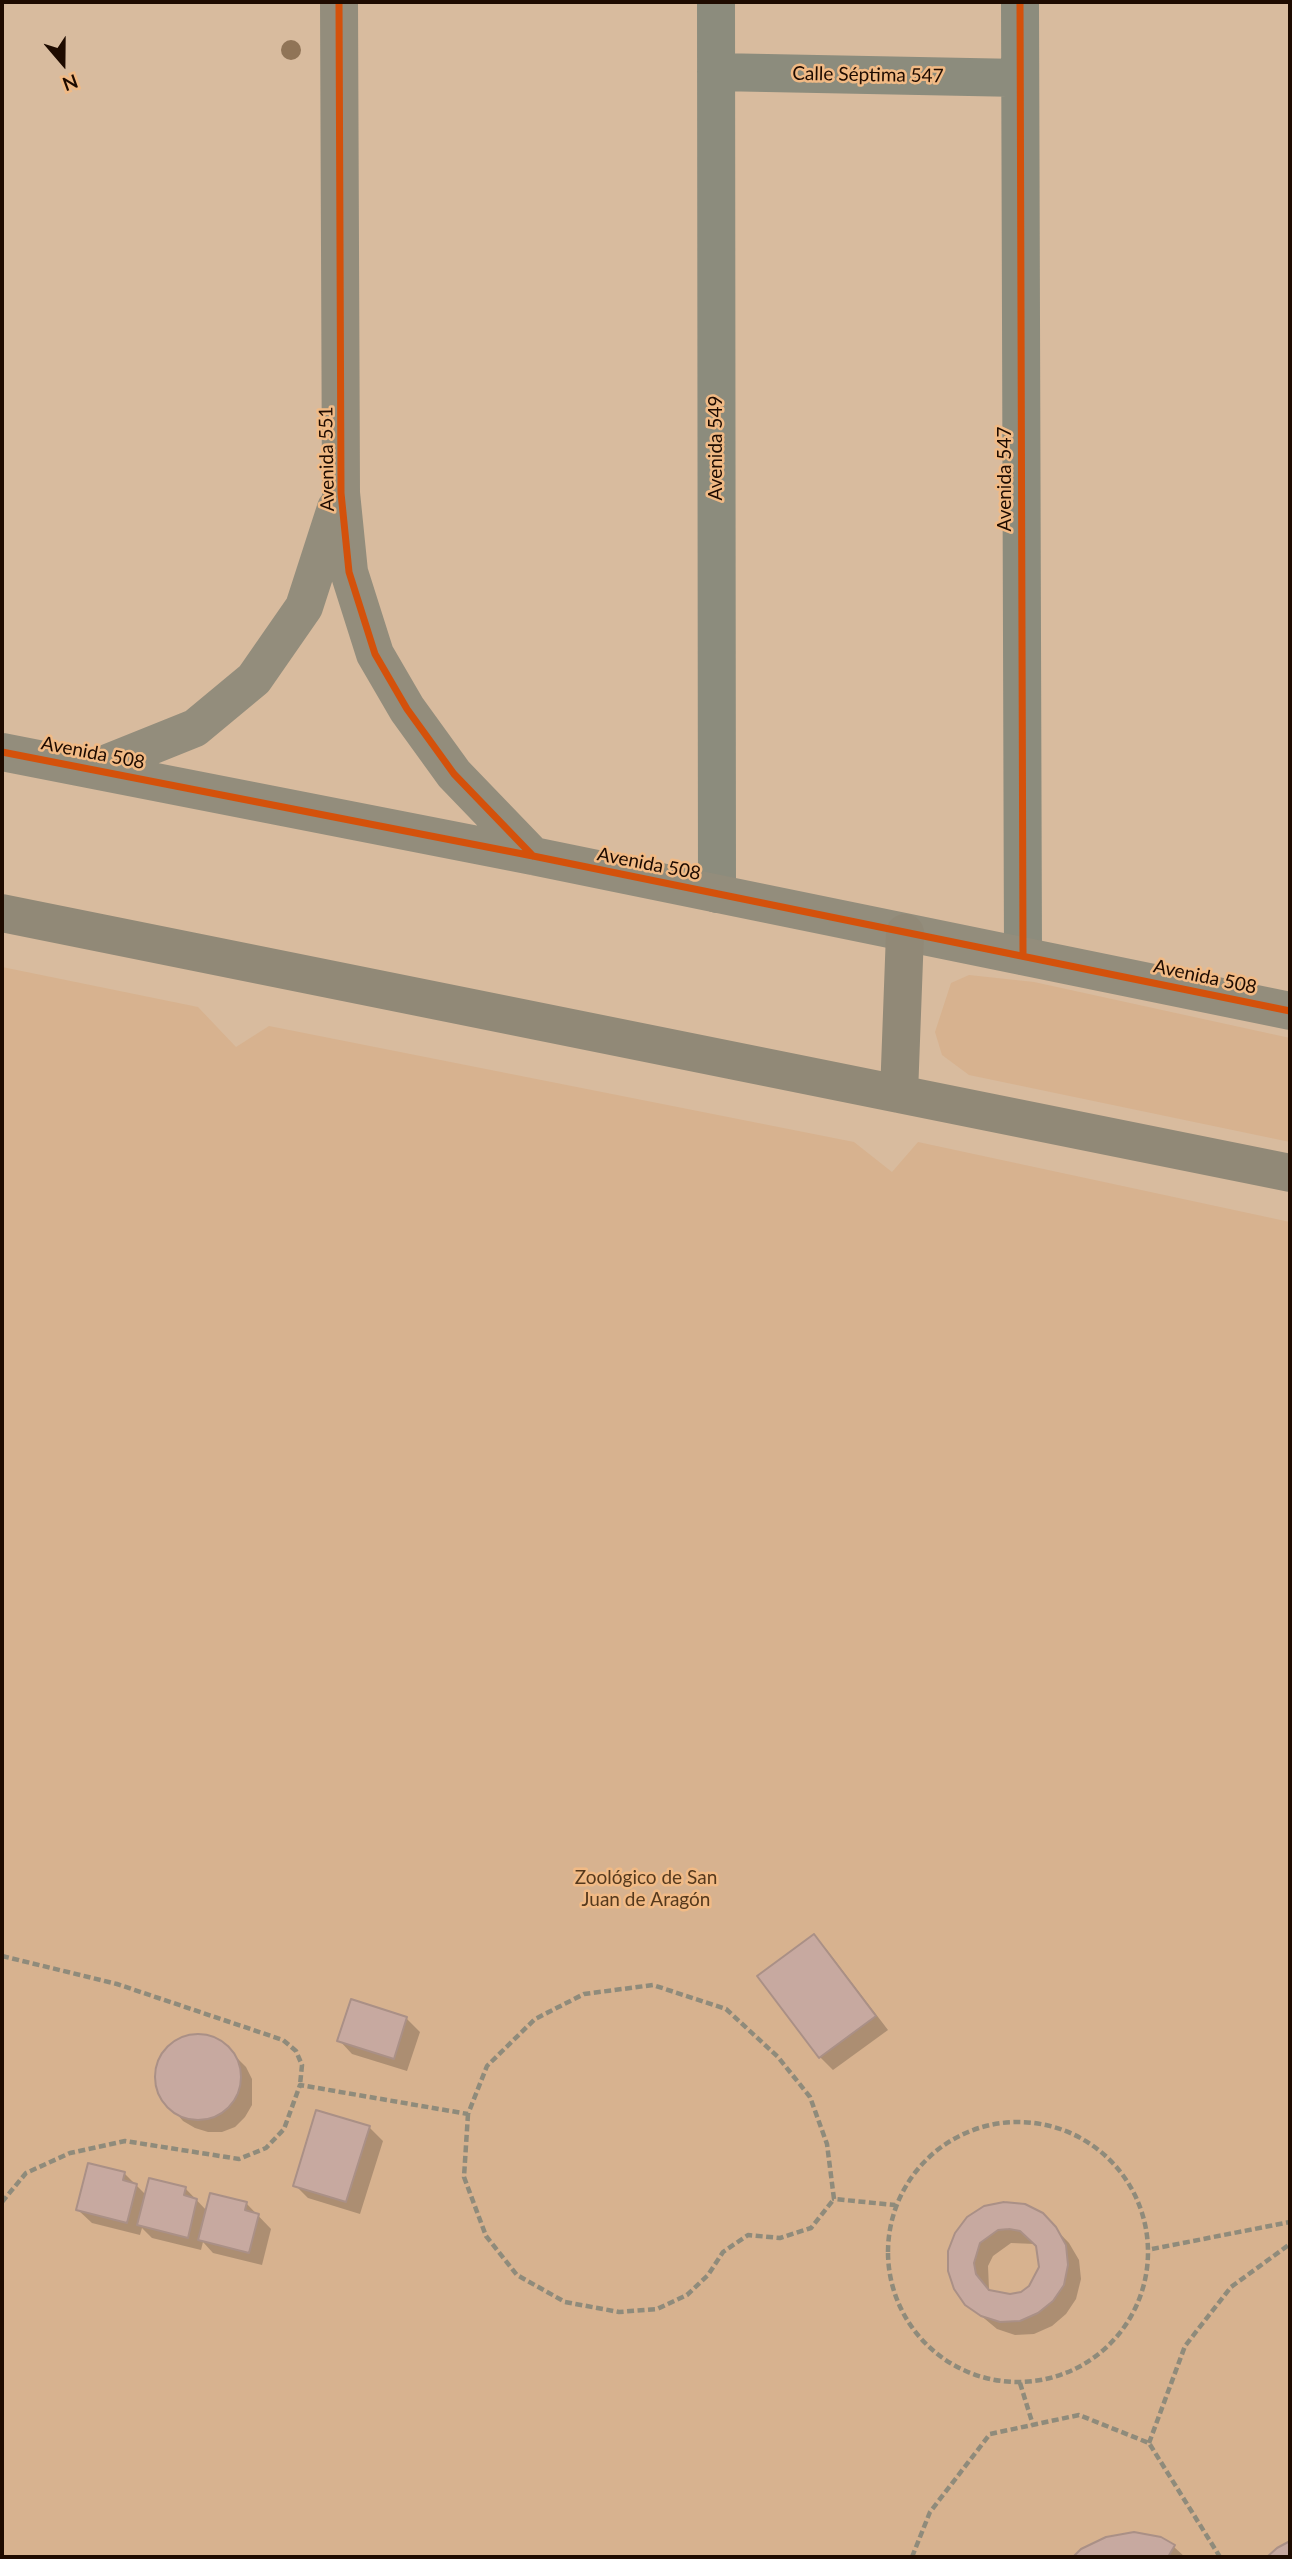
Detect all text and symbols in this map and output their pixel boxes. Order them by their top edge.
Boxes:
north arrow [28,28,98,98]
street label: Calle Séptima 547 [792,62,944,88]
text: N [60,70,81,97]
street label: Avenida 549 [705,396,727,500]
street label: Avenida 551 [315,406,339,512]
street label: Avenida 547 [994,427,1016,531]
street label: Avenida 508 [39,732,147,774]
street label: Avenida 508 [595,843,703,885]
street label: Avenida 508 [1151,955,1259,999]
park label: Zoológico de San Juan de Aragón [575,1867,717,1911]

